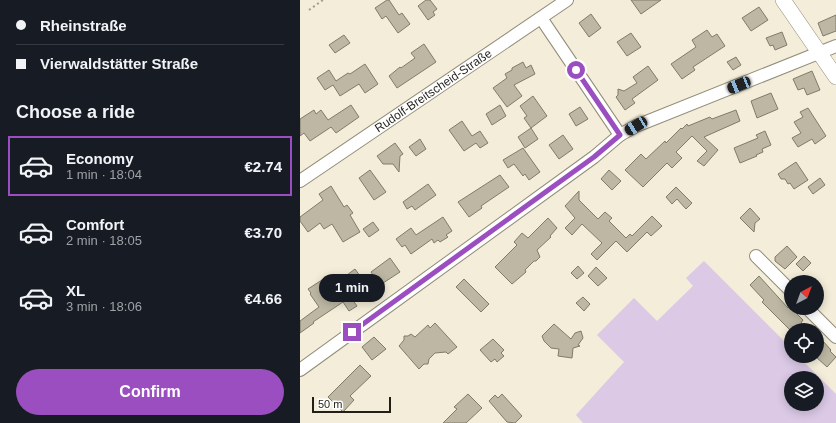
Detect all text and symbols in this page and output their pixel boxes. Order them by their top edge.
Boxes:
text: Rheinstraße [40,17,127,34]
street label: Rudolf-Breitscheid-Straße [372,46,495,135]
text: Vierwaldstätter Straße [40,55,198,72]
route start [567,61,585,79]
car [726,75,752,95]
text: Choose a ride [16,102,135,122]
car [623,115,649,137]
icon: car [18,148,54,184]
text: Economy [66,150,134,167]
text: €2.74 [244,158,282,175]
text: 1 min · 18:04 [66,167,142,182]
icon: car [18,214,54,250]
text: Comfort [66,216,124,233]
text: €3.70 [244,224,282,241]
text: 2 min · 18:05 [66,233,142,248]
callout: 1 min [319,274,385,302]
north arrow [784,275,824,315]
map controls [784,275,824,411]
icon: car [18,280,54,316]
text: 1 min [335,280,369,295]
text: XL [66,282,85,299]
text: €4.66 [244,290,282,307]
text: 3 min · 18:06 [66,299,142,314]
route end [343,323,361,341]
button: locate [784,323,824,363]
button: Confirm [16,369,284,415]
button: layers [784,371,824,411]
scale bar [312,395,391,414]
text: 50 m [318,398,342,410]

